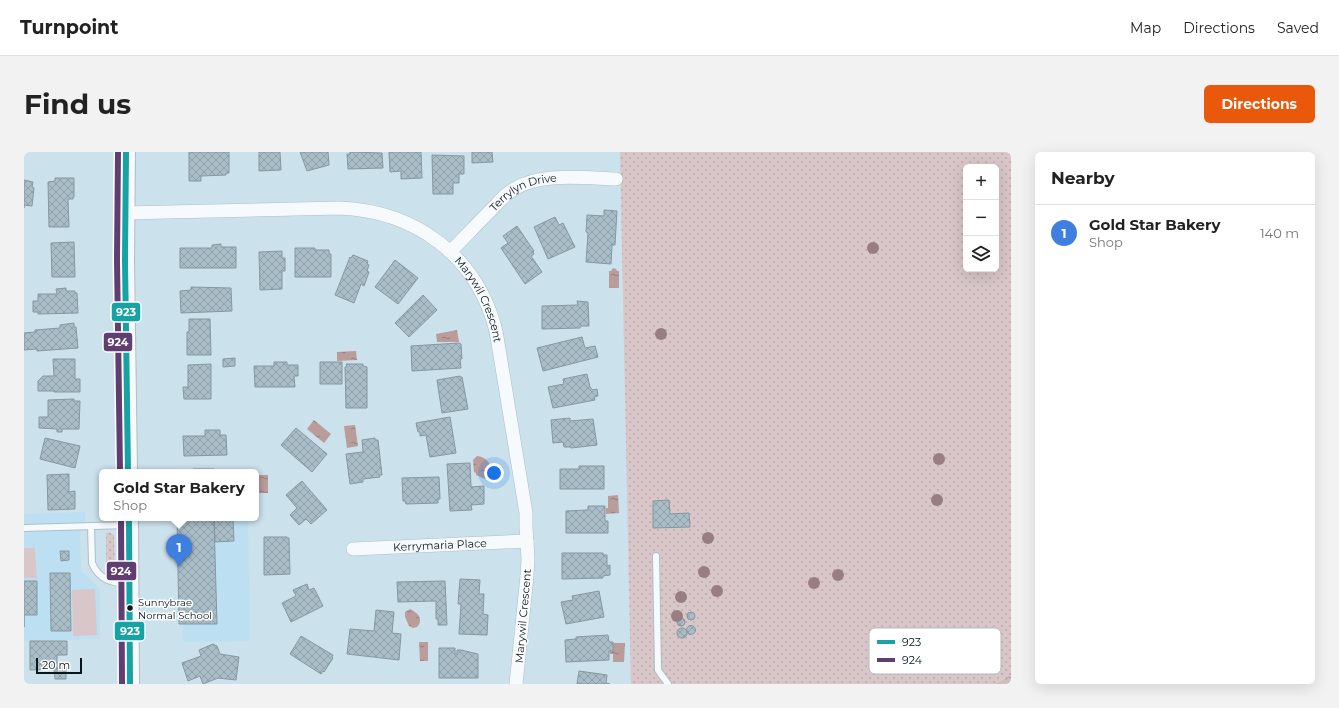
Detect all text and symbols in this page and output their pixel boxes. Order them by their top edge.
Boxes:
text: Turnpoint [20,16,119,39]
text: Map [1130,19,1161,37]
text: Directions [1183,19,1255,37]
text: Saved [1277,19,1319,37]
button: Directions [1204,85,1315,123]
text: Find us [24,87,131,121]
map controls [963,164,999,272]
button: + [963,164,999,200]
text: Nearby [1051,168,1115,188]
street label: Terrylyn Drive [486,171,558,214]
button: − [963,200,999,236]
text: Gold Star Bakery [1089,215,1220,234]
text: 1 [1061,225,1067,241]
text: 140 m [1260,225,1299,241]
text: Shop [1089,234,1123,250]
button: layers [963,236,999,272]
street label: Marywil Crescent [452,254,505,344]
line badge: 923 [111,302,141,322]
text: 923 [116,305,136,319]
line badge: 924 [103,332,133,352]
text: 924 [108,335,129,349]
your location [484,463,504,483]
popup [99,469,259,521]
text: Gold Star Bakery [113,478,245,497]
text: Shop [113,497,147,513]
pin: 1 [166,534,192,567]
street label: Kerrymaria Place [393,536,487,554]
line badge: 924 [106,561,137,581]
text: 924 [111,564,132,578]
street label: Marywil Crescent [512,568,534,664]
place label: Sunnybrae Normal School [138,596,212,622]
marker: Sunnybrae Normal School [125,603,135,613]
line badge: 923 [114,621,145,641]
text: 923 [120,624,140,638]
legend [869,628,1001,674]
text: 923 [902,635,921,649]
text: 924 [902,653,923,667]
scale bar [36,656,82,675]
text: 20 m [42,658,70,672]

